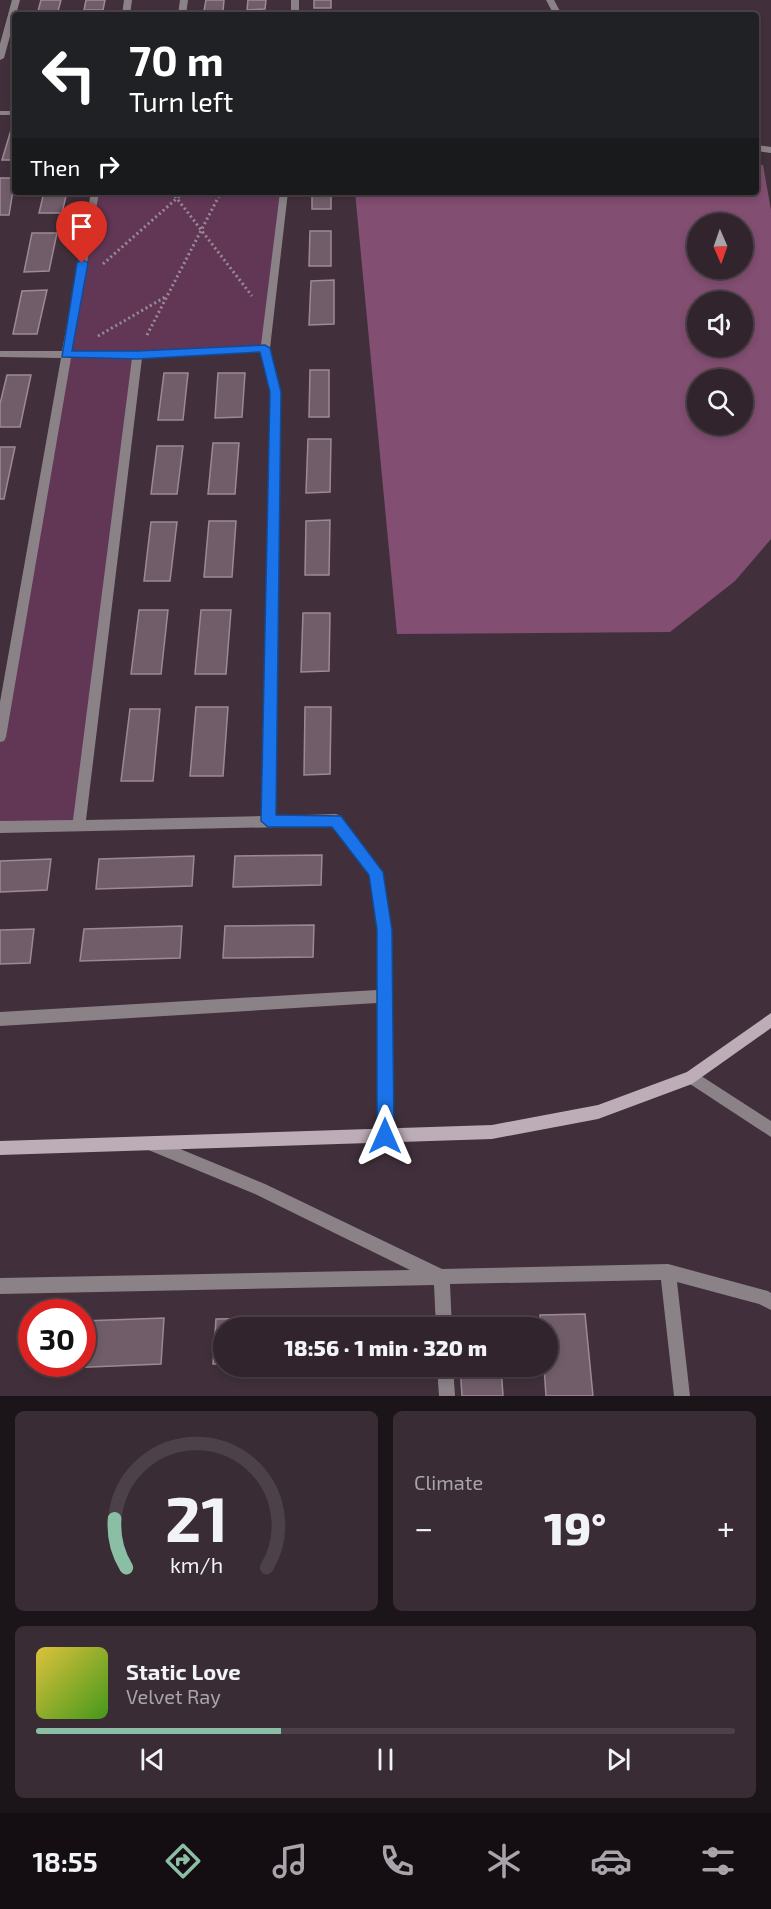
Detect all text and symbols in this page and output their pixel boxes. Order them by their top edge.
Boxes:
text: 70 m [129,34,224,84]
icon: left [30,36,108,114]
text: Turn left [129,85,233,117]
icon: right [92,150,125,183]
text: Then [30,154,80,180]
pin [56,201,107,263]
icon: arrive [65,210,98,243]
north arrow [687,213,753,279]
map controls [687,213,753,435]
button: sound [687,291,753,357]
button: search [687,369,753,435]
position arrow [353,1104,417,1168]
speed limit sign: 30 [18,1299,96,1377]
text: 18:56 · 1 min · 320 m [284,1334,487,1360]
text: Climate [414,1470,483,1494]
text: 21 [165,1480,228,1555]
text: 19° [544,1500,606,1554]
text: − [414,1507,433,1547]
text: + [717,1507,735,1547]
text: km/h [170,1552,223,1577]
text: Static Love [126,1658,241,1684]
text: Velvet Ray [126,1684,221,1708]
icon: previous [136,1743,169,1776]
icon: pause [369,1743,402,1776]
icon: next [602,1743,635,1776]
icon: directions [162,1840,204,1882]
icon: music [269,1840,311,1882]
icon: phone [376,1840,418,1882]
icon: climate [483,1840,525,1882]
icon: car [590,1840,632,1882]
icon: filters [697,1840,739,1882]
text: 18:55 [32,1845,98,1877]

